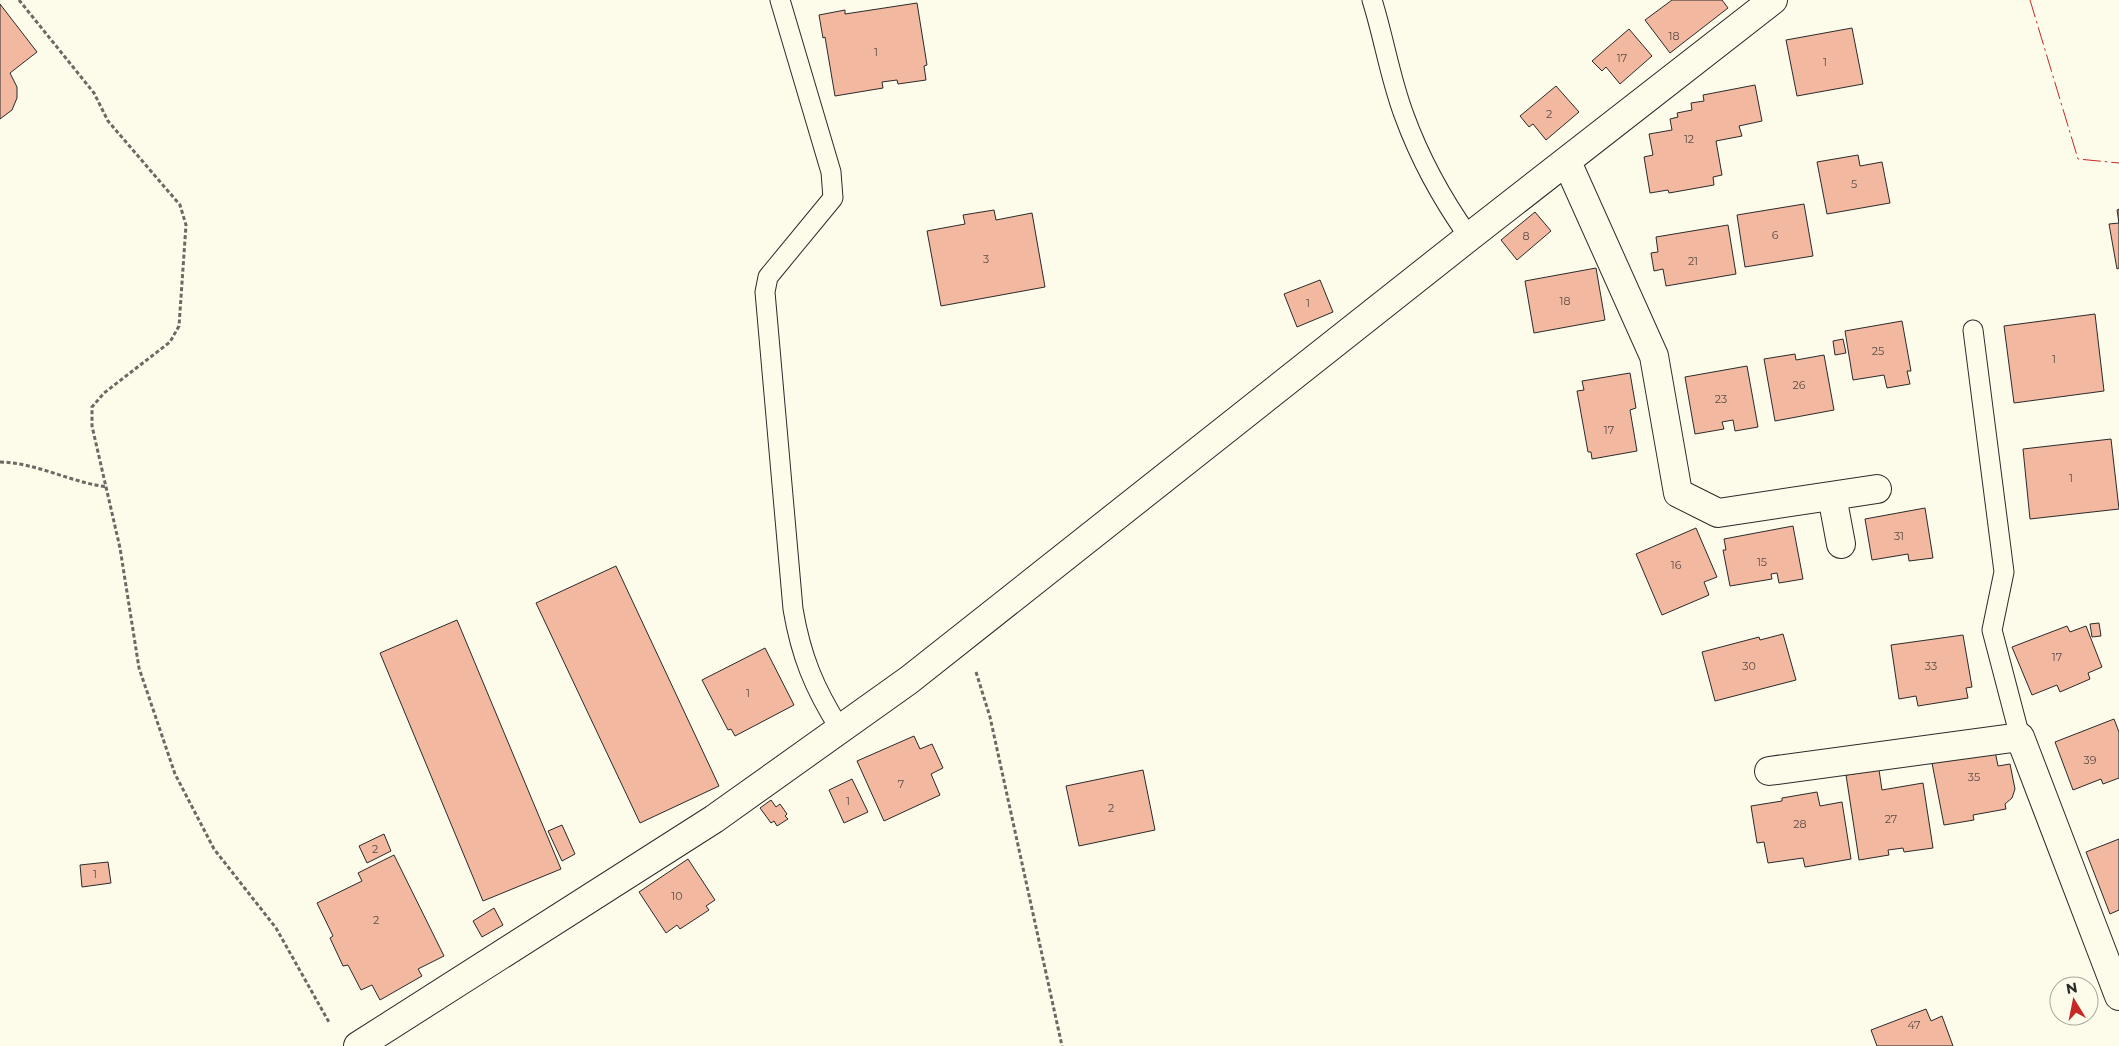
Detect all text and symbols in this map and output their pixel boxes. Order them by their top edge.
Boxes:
house number: 18 [1669,29,1680,43]
house number: 1 [874,45,878,59]
house number: 17 [1617,51,1627,65]
house number: 1 [1823,55,1827,69]
house number: 2 [1546,107,1552,121]
house number: 12 [1684,132,1694,146]
house number: 5 [1851,177,1857,191]
house number: 6 [1772,228,1779,242]
house number: 8 [1522,229,1530,243]
house number: 3 [983,252,989,266]
house number: 21 [1688,254,1698,268]
house number: 18 [1560,294,1571,308]
house number: 1 [1306,296,1310,310]
house number: 25 [1872,344,1884,358]
house number: 1 [2052,352,2056,366]
house number: 26 [1793,378,1806,392]
house number: 23 [1715,392,1727,406]
house number: 17 [1604,423,1614,437]
house number: 1 [2069,471,2073,485]
house number: 31 [1894,529,1904,543]
house number: 15 [1757,555,1767,569]
house number: 16 [1671,558,1682,572]
house number: 17 [2052,650,2062,664]
house number: 30 [1742,659,1756,673]
house number: 33 [1925,659,1937,673]
house number: 1 [746,686,750,700]
house number: 39 [2084,753,2097,767]
house number: 35 [1968,770,1980,784]
house number: 7 [898,777,904,791]
house number: 1 [846,794,850,808]
house number: 2 [1108,801,1114,815]
house number: 27 [1885,812,1897,826]
house number: 28 [1793,817,1807,831]
house number: 2 [372,842,378,856]
house number: 1 [93,867,97,881]
house number: 10 [671,889,683,903]
house number: 2 [373,913,379,927]
north arrow [2049,976,2099,1026]
text: N [2065,978,2079,998]
house number: 47 [1907,1018,1921,1032]

